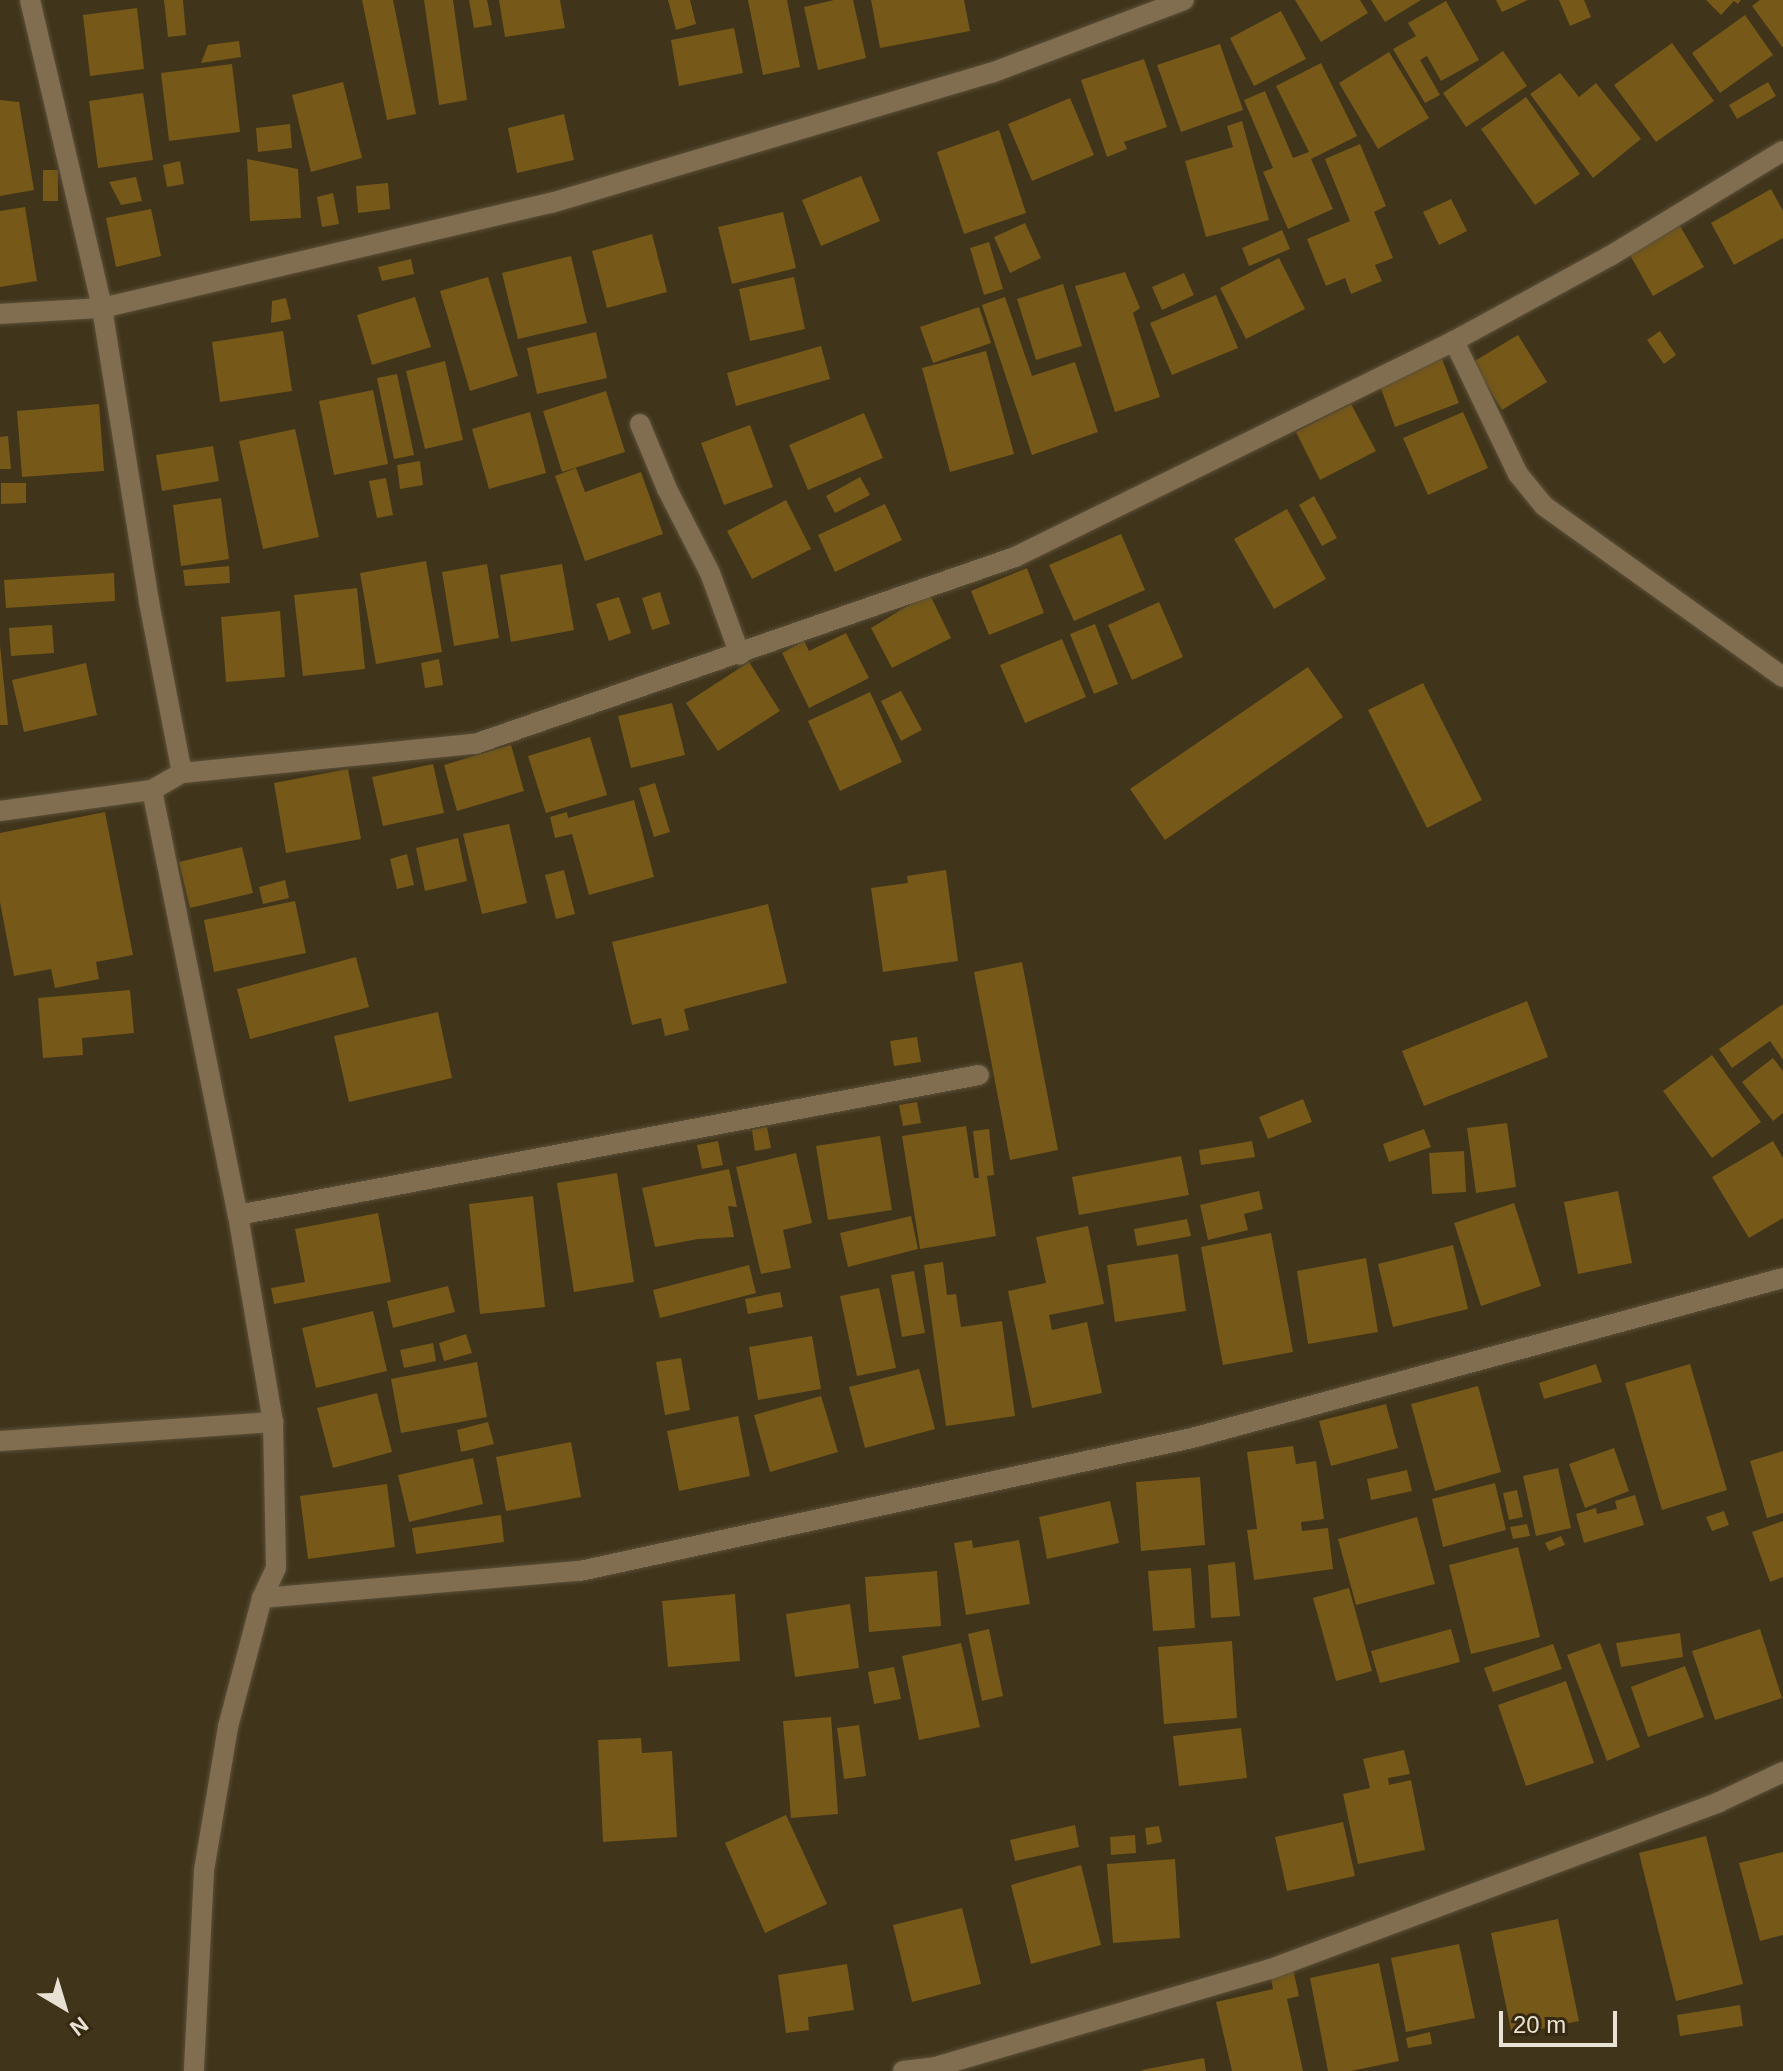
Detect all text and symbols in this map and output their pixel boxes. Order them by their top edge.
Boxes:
north arrow [24,1967,104,2047]
scale bar [1503,1995,1621,2045]
text: 20 m [1513,2011,1566,2038]
text: N [65,2012,93,2041]

